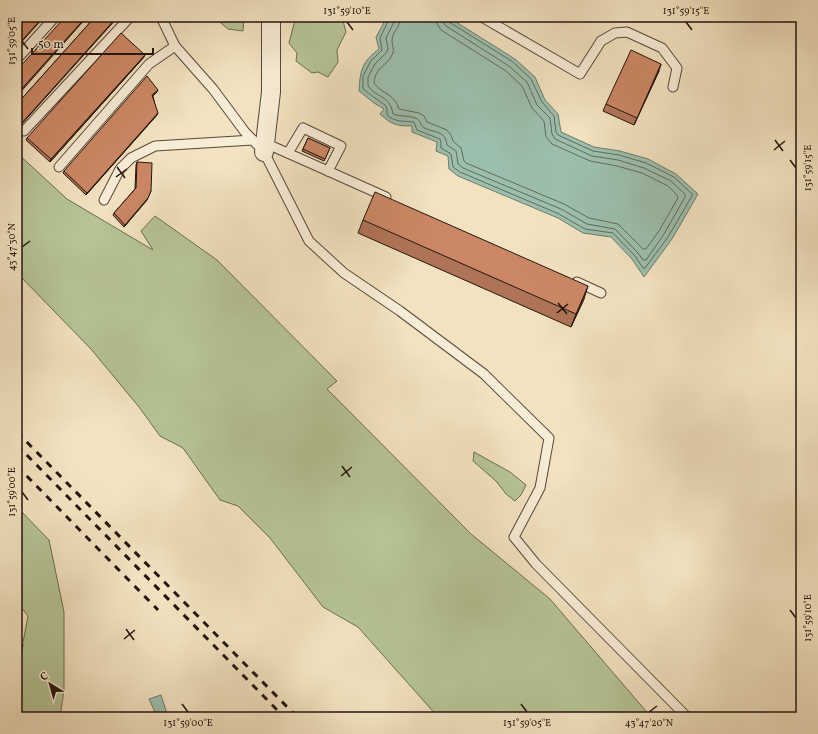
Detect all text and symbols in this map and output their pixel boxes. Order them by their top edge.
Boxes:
text: 131°59'10"E [323,4,371,18]
text: 131°59'15"E [663,4,709,18]
text: 131°59'05"E [5,17,19,65]
scale bar [32,30,153,56]
text: 50 m [38,37,64,53]
text: 131°59'15"E [801,145,815,191]
text: 43°47'30"N [5,222,19,271]
text: 131°59'00"E [5,467,19,517]
text: 131°59'10"E [801,594,815,642]
north arrow [30,664,70,704]
text: С [38,669,52,685]
text: 131°59'00"E [163,716,213,730]
text: 131°59'05"E [503,716,551,730]
text: 43°47'20"N [625,716,674,730]

